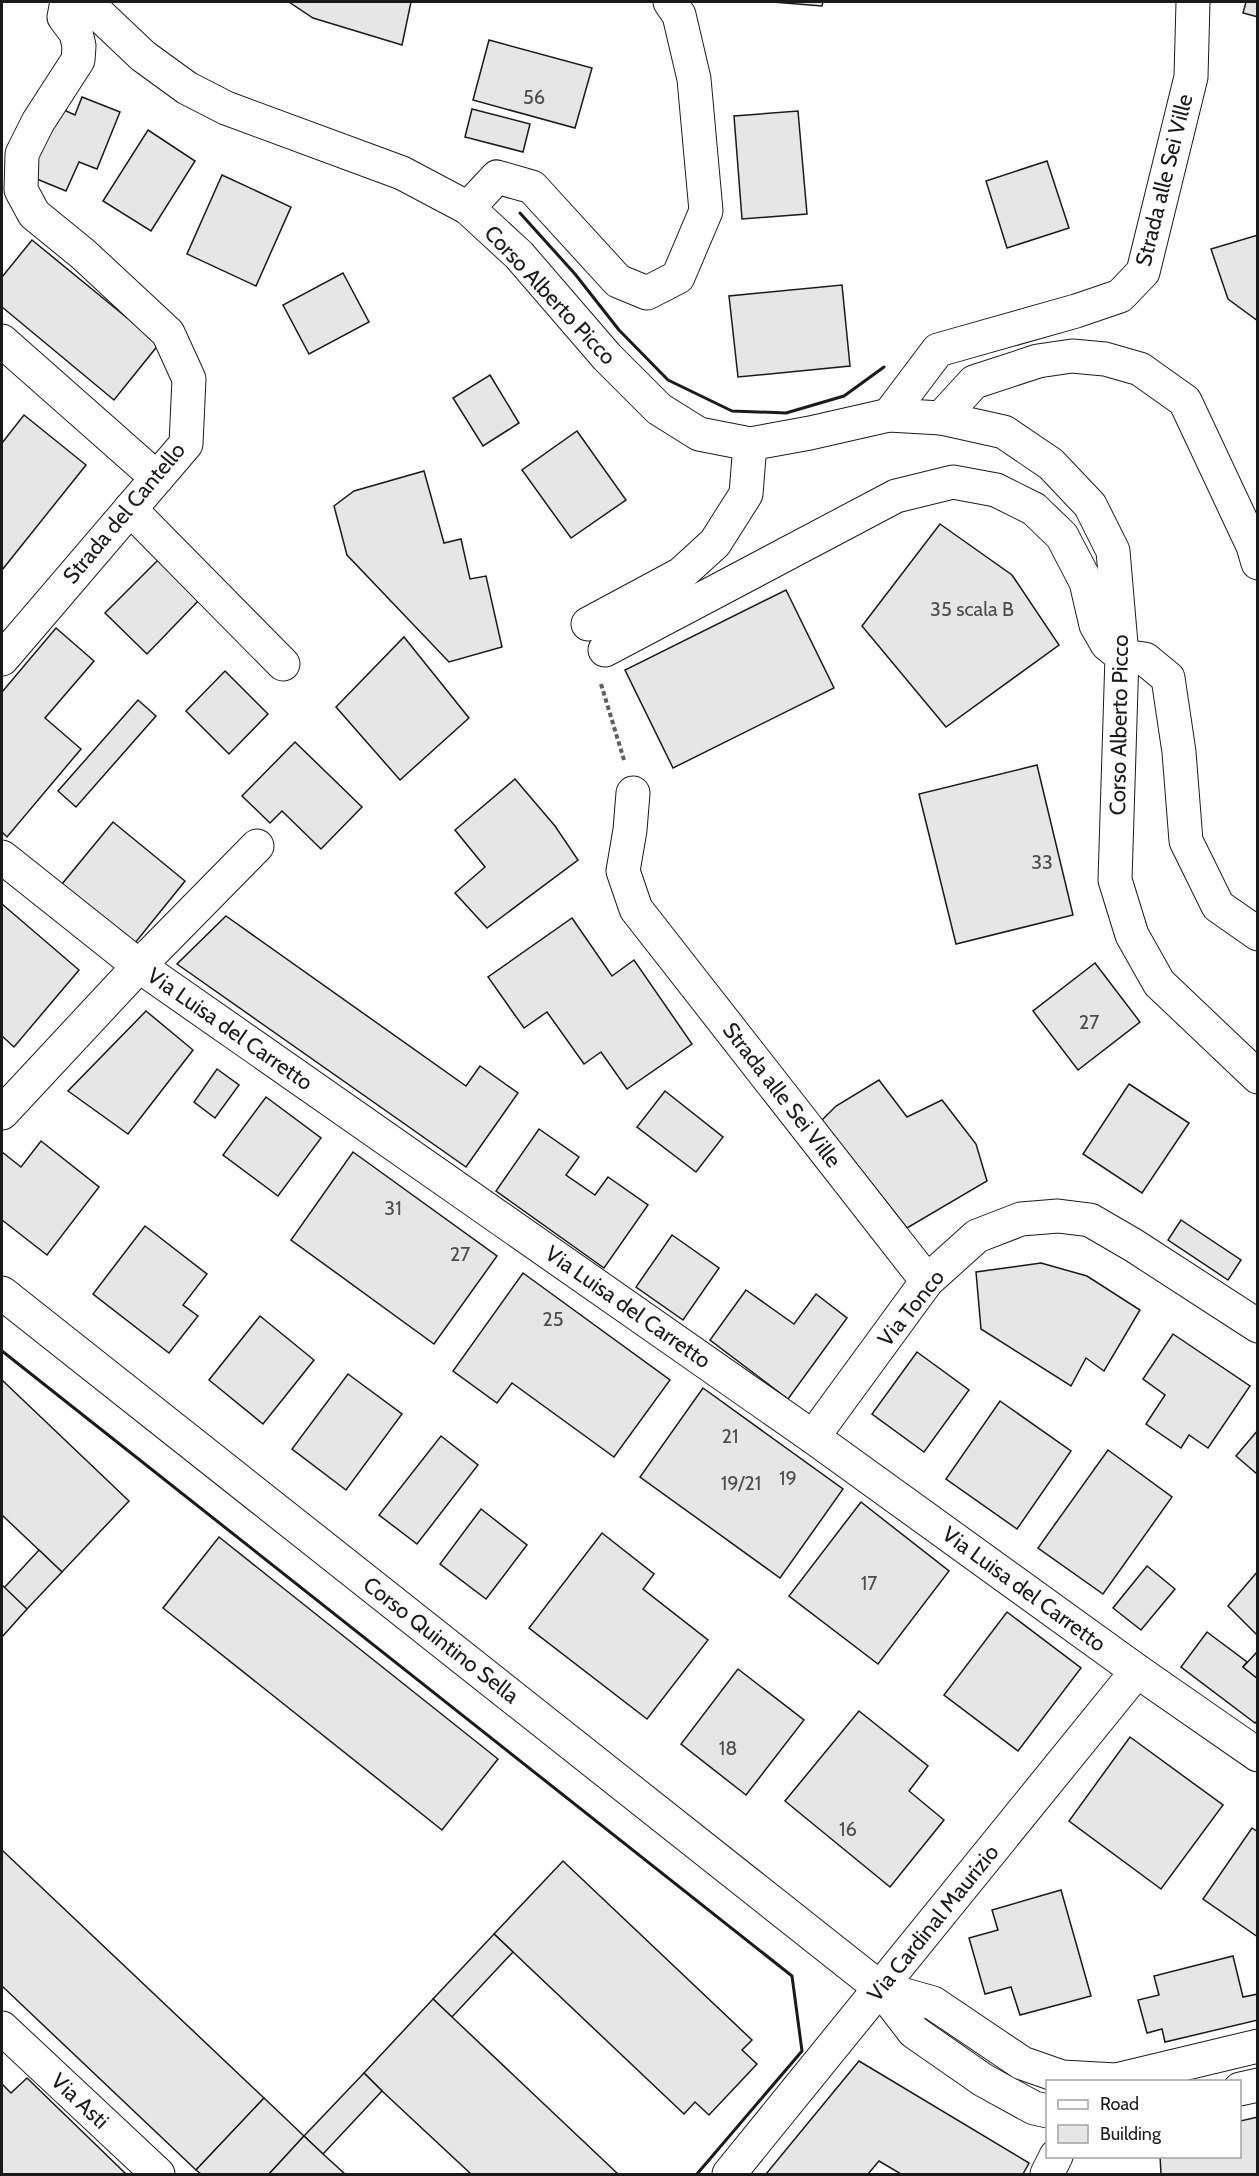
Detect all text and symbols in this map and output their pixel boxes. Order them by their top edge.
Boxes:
house number: 56 [523,85,545,109]
street label: Strada alle Sei Ville [1130,91,1198,269]
street label: Corso Alberto Picco [478,220,622,370]
street label: Strada del Cantello [57,437,191,589]
house number: 35 scala B [930,597,1014,621]
street label: Corso Alberto Picco [1104,634,1134,816]
house number: 33 [1031,850,1053,874]
street label: Via Luisa del Carretto [142,962,318,1096]
house number: 27 [1079,1010,1099,1034]
street label: Strada alle Sei Ville [717,1017,847,1173]
house number: 31 [384,1196,402,1220]
street label: Via Luisa del Carretto [540,1240,716,1374]
house number: 27 [450,1242,470,1266]
street label: Via Tonco [872,1264,950,1352]
house number: 25 [542,1307,564,1331]
house number: 21 [722,1424,739,1448]
house number: 19 [779,1466,797,1490]
house number: 19/21 [721,1471,761,1495]
street label: Via Luisa del Carretto [937,1521,1111,1657]
street label: Corso Quintino Sella [358,1571,525,1709]
house number: 17 [861,1571,877,1595]
house number: 18 [719,1736,737,1760]
house number: 16 [839,1817,857,1841]
street label: Via Cardinal Maurizio [862,1839,1004,2007]
street label: Via Asti [45,2067,115,2135]
legend [1046,2080,1241,2158]
text: Road [1100,2093,1139,2115]
text: Building [1100,2123,1162,2145]

